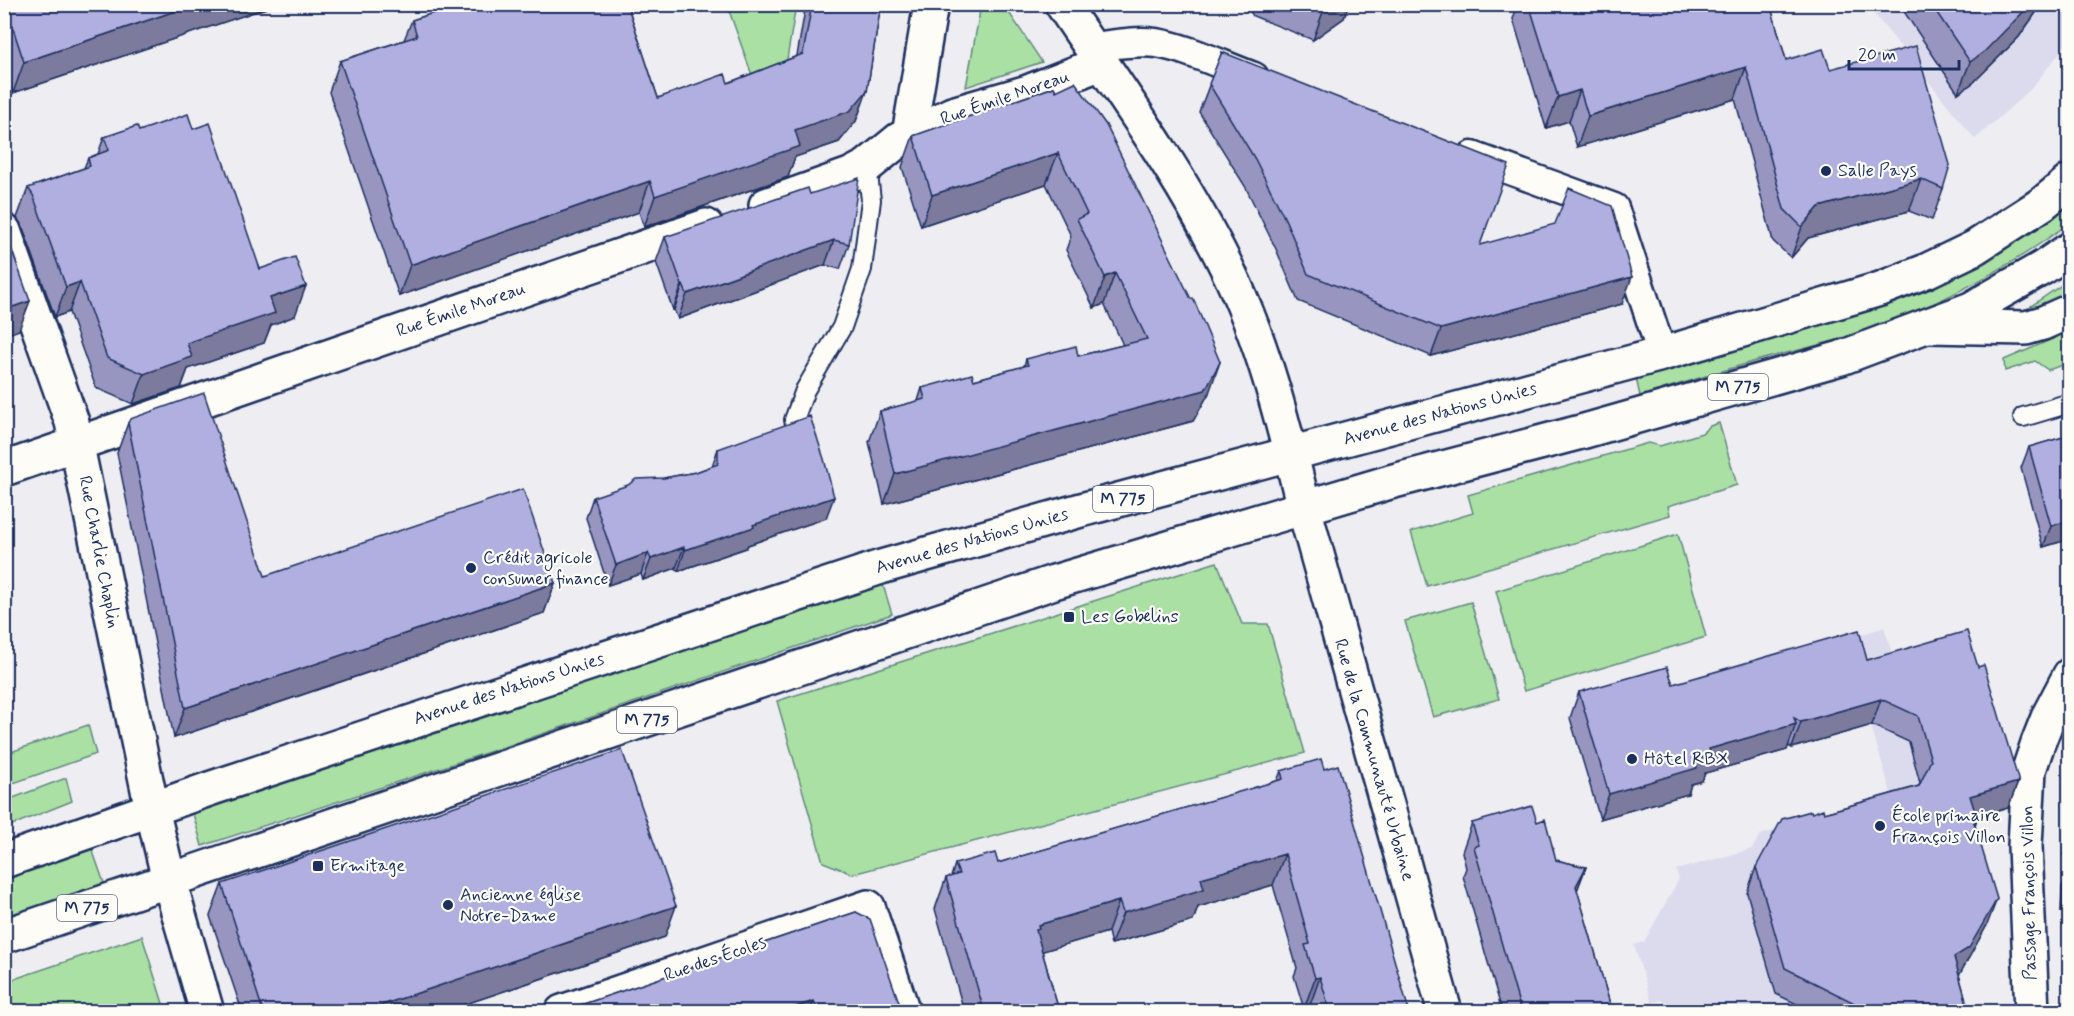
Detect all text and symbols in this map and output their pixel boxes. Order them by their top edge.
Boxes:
scale bar [1849,33,1958,71]
text: 20 m [1858,43,1896,67]
street label: Rue Émile Moreau [937,65,1073,131]
place label: Salle Pays [1838,159,1917,183]
marker: Salle Pays [1819,164,1833,178]
street label: Rue Émile Moreau [393,277,529,343]
road number: M 775 [1708,374,1768,400]
street label: Avenue des Nations Unies [1341,377,1540,451]
street label: Rue Charlie Chaplin [72,474,126,630]
road number: M 775 [1093,486,1153,512]
street label: Avenue des Nations Unies [873,502,1071,580]
place label: Crédit agricole consumer finance [483,546,609,591]
marker: Crédit agricole consumer finance [464,561,478,575]
place label: Les Gobelins [1081,605,1179,629]
marker: Les Gobelins [1062,610,1076,624]
street label: Rue de la Communauté Urbaine [1328,636,1420,884]
street label: Avenue des Nations Unies [410,647,608,731]
road number: M 775 [617,707,677,733]
place label: Hôtel RBX [1644,747,1729,771]
marker: Hôtel RBX [1625,752,1639,766]
place label: École primaire François Villon [1892,804,2006,849]
street label: Passage François Villon [2015,805,2043,981]
marker: École primaire François Villon [1873,819,1887,833]
place label: Ermitage [330,854,405,878]
marker: Ermitage [311,859,325,873]
place label: Ancienne église Notre-Dame [460,883,581,928]
road number: M 775 [57,895,117,921]
marker: Ancienne église Notre-Dame [441,898,455,912]
street label: Rue des Écoles [661,930,769,988]

